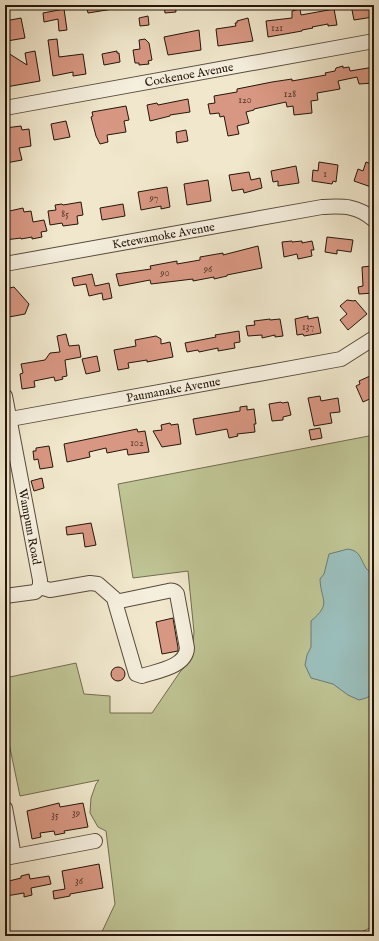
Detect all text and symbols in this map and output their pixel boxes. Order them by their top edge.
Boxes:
house number: 121 [271,22,283,35]
street label: Cockenoe Avenue [144,60,235,90]
house number: 128 [284,88,296,101]
house number: 120 [238,94,252,107]
house number: 1 [323,168,327,181]
house number: 97 [148,192,159,205]
house number: 85 [61,208,69,221]
street label: Ketewamoke Avenue [111,219,216,253]
house number: 96 [203,263,213,276]
house number: 90 [159,267,170,280]
house number: 137 [302,321,314,334]
street label: Paumanake Avenue [125,374,222,406]
house number: 102 [130,437,144,450]
street label: Wampum Road [15,488,44,567]
house number: 39 [72,807,80,820]
house number: 35 [51,809,59,822]
house number: 36 [75,875,84,888]

